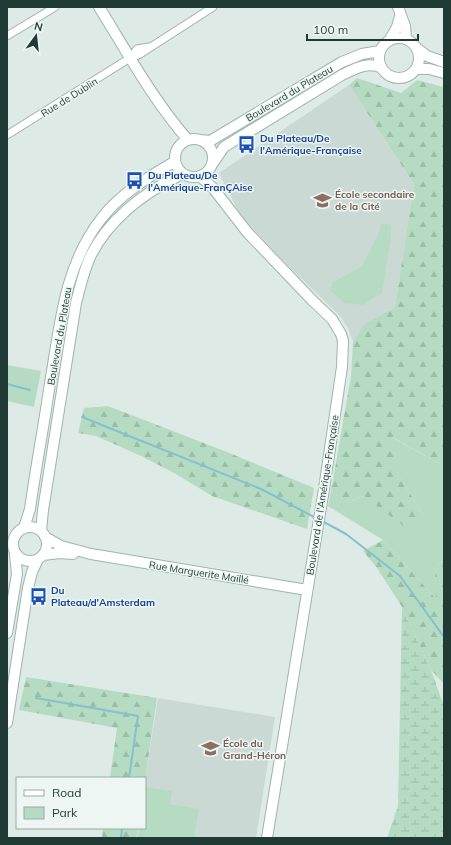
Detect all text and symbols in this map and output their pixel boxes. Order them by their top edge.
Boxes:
north arrow [16,16,56,56]
scale bar [307,16,418,42]
text: N [33,19,44,34]
text: 100 m [313,22,348,37]
street label: Boulevard du Plateau [243,62,335,125]
street label: Rue de Dublin [38,75,100,120]
place label: Du Plateau/De l'Amérique-Française [260,132,362,157]
bus stop icon: Du Plateau/De l'Amérique-Française [237,134,257,154]
place label: Du Plateau/De l'Amérique-FranÇAise [148,169,253,194]
bus stop icon: Du Plateau/De l'Amérique-FranÇAise [125,171,145,191]
place label: École secondaire de la Cité [335,188,415,213]
school or university icon: École secondaire de la Cité [312,190,332,210]
street label: Boulevard du Plateau [44,286,75,386]
street label: Boulevard de l'Amérique-Française [303,414,342,576]
street label: Rue Marguerite Maillé [148,558,250,587]
place label: Du Plateau/d'Amsterdam [51,584,155,609]
bus stop icon: Du Plateau/d'Amsterdam [28,586,48,606]
place label: École du Grand-Héron [223,737,286,762]
school or university icon: École du Grand-Héron [200,739,220,759]
legend [16,777,146,829]
text: Road [52,785,81,800]
text: Park [52,805,78,820]

